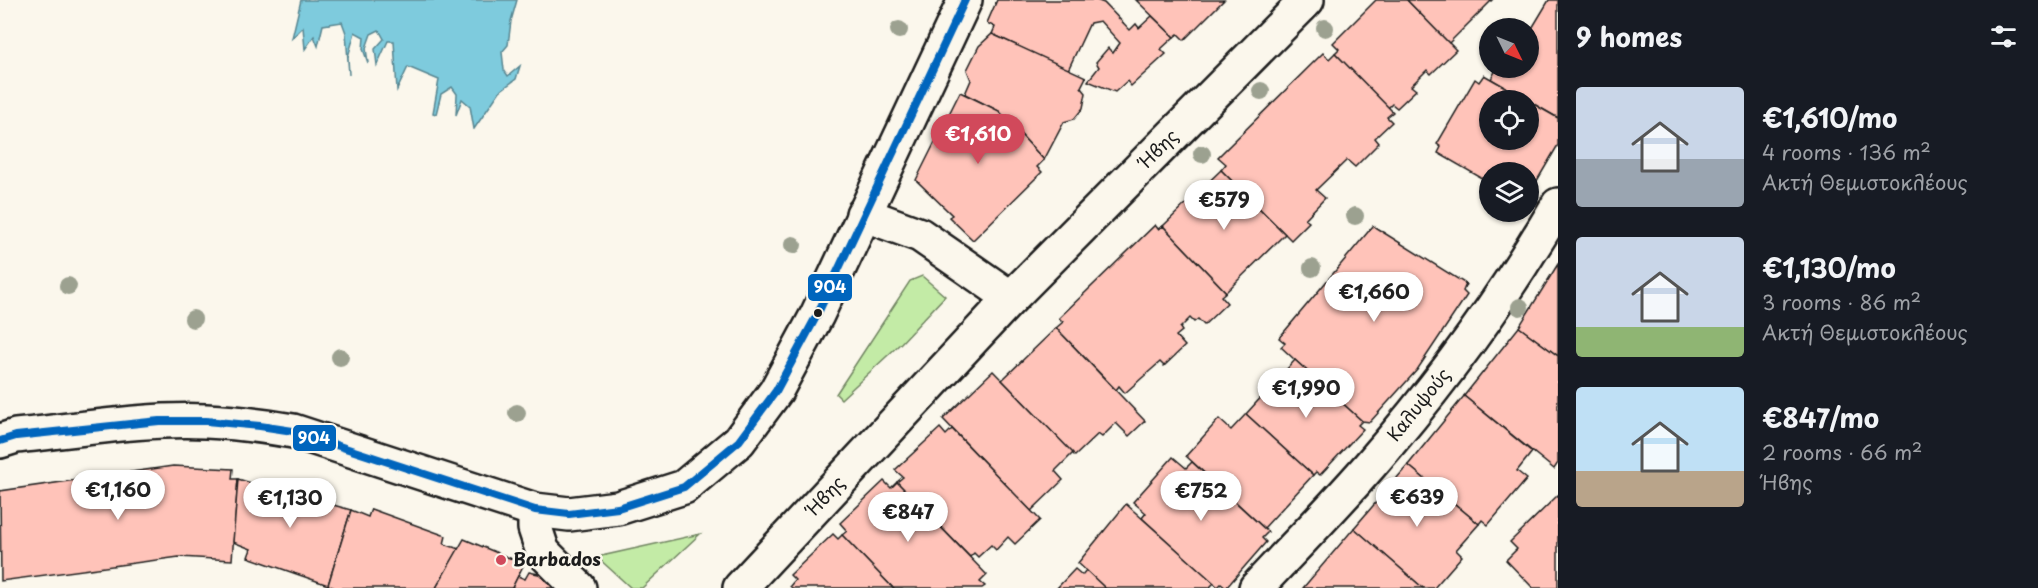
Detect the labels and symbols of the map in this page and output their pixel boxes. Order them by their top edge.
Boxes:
north arrow [1479,18,1539,78]
pin: €1,610 [929,114,1027,165]
street label: Ήβης [1130,122,1184,176]
pin: €579 [1188,180,1260,231]
pin: €1,660 [1325,272,1423,323]
line badge: 904 [807,273,853,302]
text: 904 [814,274,846,298]
unlabelled marker [812,307,824,319]
street label: Καλυψούς [1380,362,1456,446]
pin: €1,990 [1257,368,1355,419]
line badge: 904 [292,424,337,452]
text: 904 [298,425,330,449]
street label: Ήβης [797,469,850,523]
pin: €1,160 [69,470,167,521]
pin: €752 [1165,471,1237,522]
pin: €639 [1381,477,1453,528]
pin: €1,130 [241,478,339,529]
pin: €847 [872,492,944,543]
place label: Barbados [513,545,601,572]
marker: Barbados [494,553,508,567]

